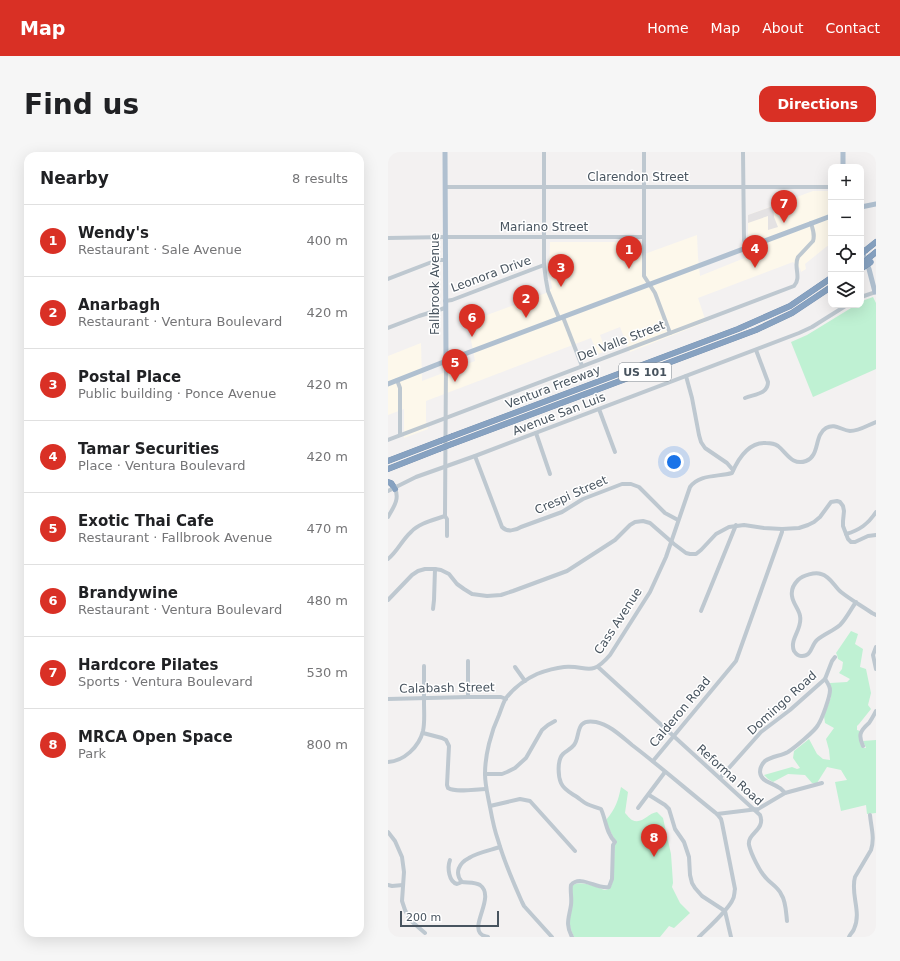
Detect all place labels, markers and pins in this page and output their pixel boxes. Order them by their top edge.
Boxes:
pin: 7 [771,190,797,223]
pin: 4 [742,235,768,268]
pin: 1 [616,236,642,269]
pin: 3 [548,254,574,287]
pin: 2 [513,285,539,318]
pin: 6 [459,304,485,337]
pin: 5 [442,349,468,382]
pin: 8 [641,824,667,857]

